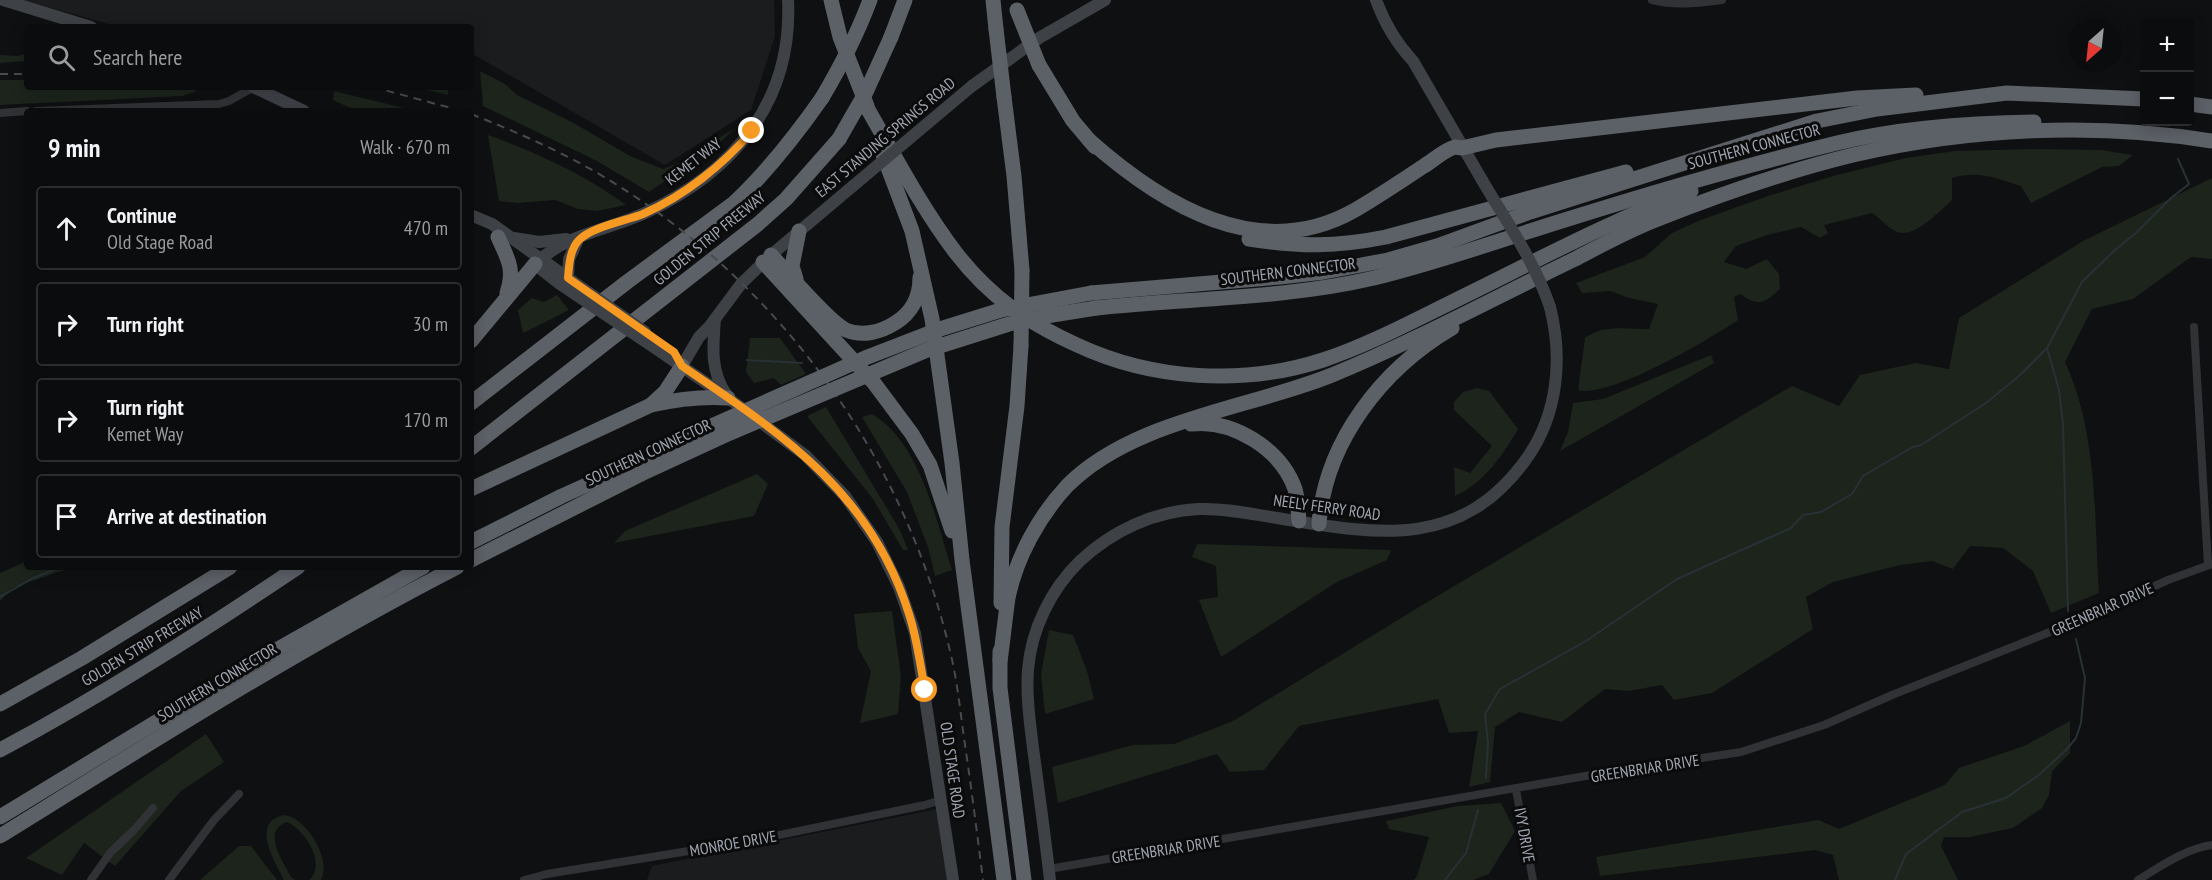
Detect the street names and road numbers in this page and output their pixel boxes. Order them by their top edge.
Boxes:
street label: EAST STANDING SPRINGS ROAD [811,73,959,201]
street label: SOUTHERN CONNECTOR [1686,119,1823,173]
street label: KEMET WAY [661,132,726,189]
street label: GOLDEN STRIP FREEWAY [649,186,770,289]
street label: SOUTHERN CONNECTOR [1219,253,1357,289]
street label: SOUTHERN CONNECTOR [582,414,714,490]
street label: NEELY FERRY ROAD [1272,490,1382,524]
street label: GREENBRIAR DRIVE [2048,578,2156,640]
street label: GOLDEN STRIP FREEWAY [78,601,207,690]
street label: SOUTHERN CONNECTOR [154,638,281,726]
street label: OLD STAGE ROAD [936,720,970,820]
street label: GREENBRIAR DRIVE [1589,750,1701,786]
street label: IVY DRIVE [1510,806,1540,864]
street label: MONROE DRIVE [688,825,778,860]
street label: GREENBRIAR DRIVE [1110,831,1222,867]

